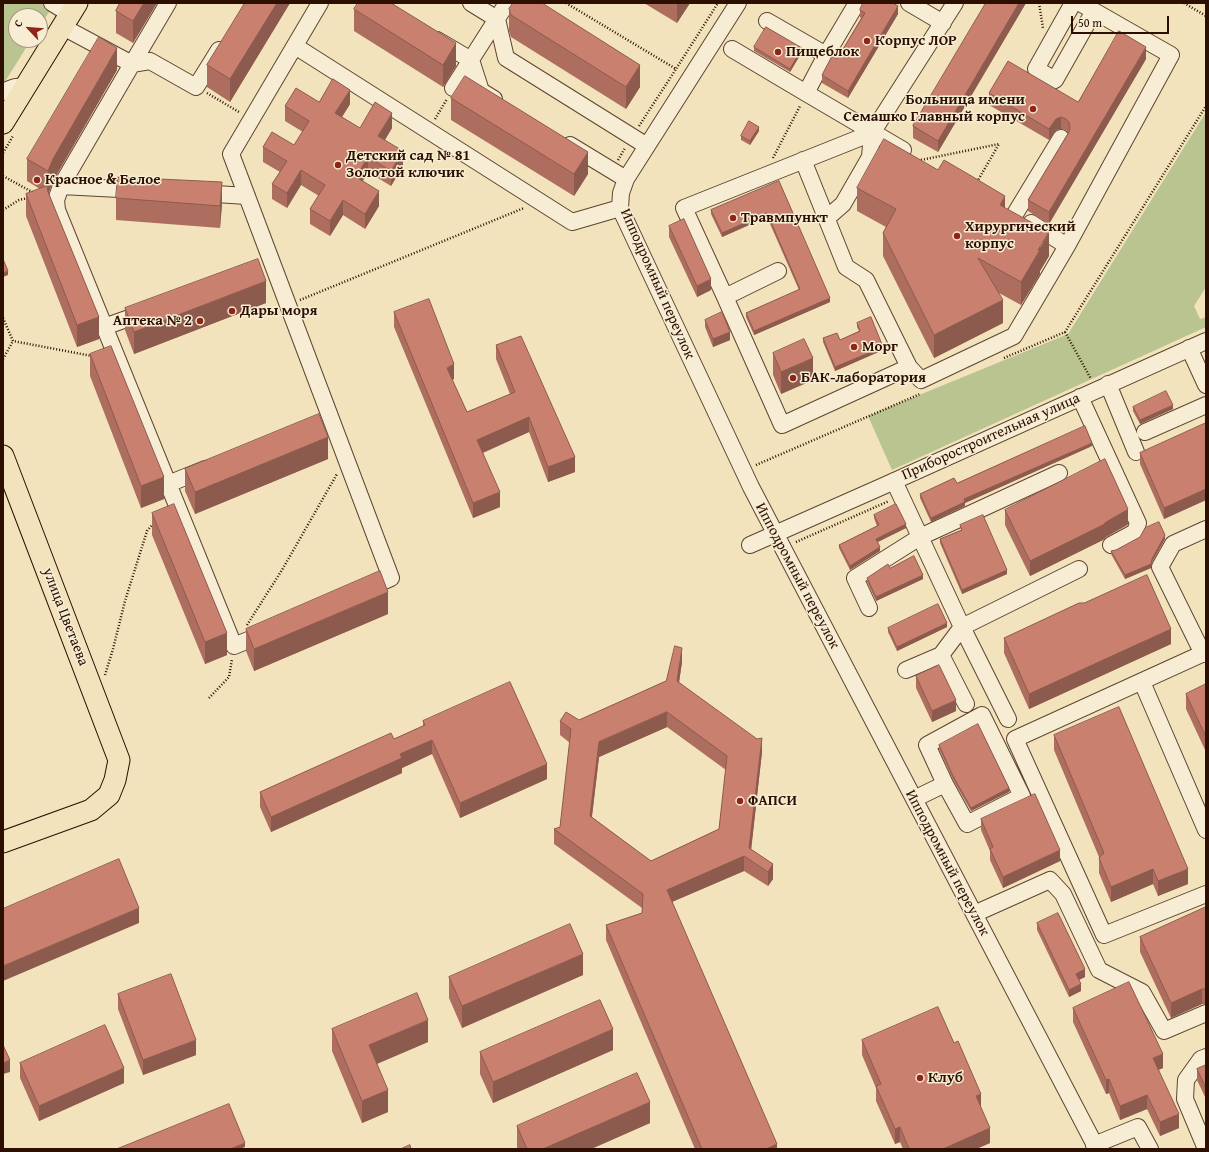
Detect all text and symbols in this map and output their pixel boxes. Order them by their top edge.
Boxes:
north arrow [8,8,48,48]
scale bar [1073,8,1171,34]
text: 50 m [1078,14,1102,31]
text: С [10,17,27,29]
place label: Корпус ЛОР [875,32,957,50]
marker: Корпус ЛОР [862,36,872,46]
place label: Пищеблок [786,43,859,61]
marker: Пищеблок [773,47,783,57]
place label: Больница имени Семашко Главный корпус [844,91,1025,126]
marker: Больница имени Семашко Главный корпус [1028,104,1038,114]
place label: Детский сад № 81 Золотой ключик [346,147,470,182]
marker: Детский сад № 81 Золотой ключик [333,160,343,170]
place label: Красное & Белое [45,171,161,189]
marker: Красное & Белое [32,175,42,185]
street label: Ипподромный переулок [616,206,698,362]
place label: Травмпункт [741,209,828,227]
marker: Травмпункт [728,213,738,223]
place label: Хирургический корпус [965,218,1076,253]
marker: Хирургический корпус [952,231,962,241]
place label: Дары моря [240,302,317,320]
marker: Дары моря [227,306,237,316]
place label: Аптека № 2 [113,312,192,330]
marker: Аптека № 2 [195,316,205,326]
place label: Морг [862,338,898,356]
marker: Морг [849,342,859,352]
place label: БАК-лаборатория [801,369,926,387]
marker: БАК-лаборатория [788,373,798,383]
street label: Приборостроительная улица [899,389,1083,485]
street label: Ипподромный переулок [751,500,843,652]
street label: улица Цветаева [38,565,92,669]
street label: Ипподромный переулок [901,787,993,939]
place label: ФАПСИ [748,792,797,810]
marker: ФАПСИ [735,796,745,806]
place label: Клуб [928,1069,963,1087]
marker: Клуб [915,1073,925,1083]

